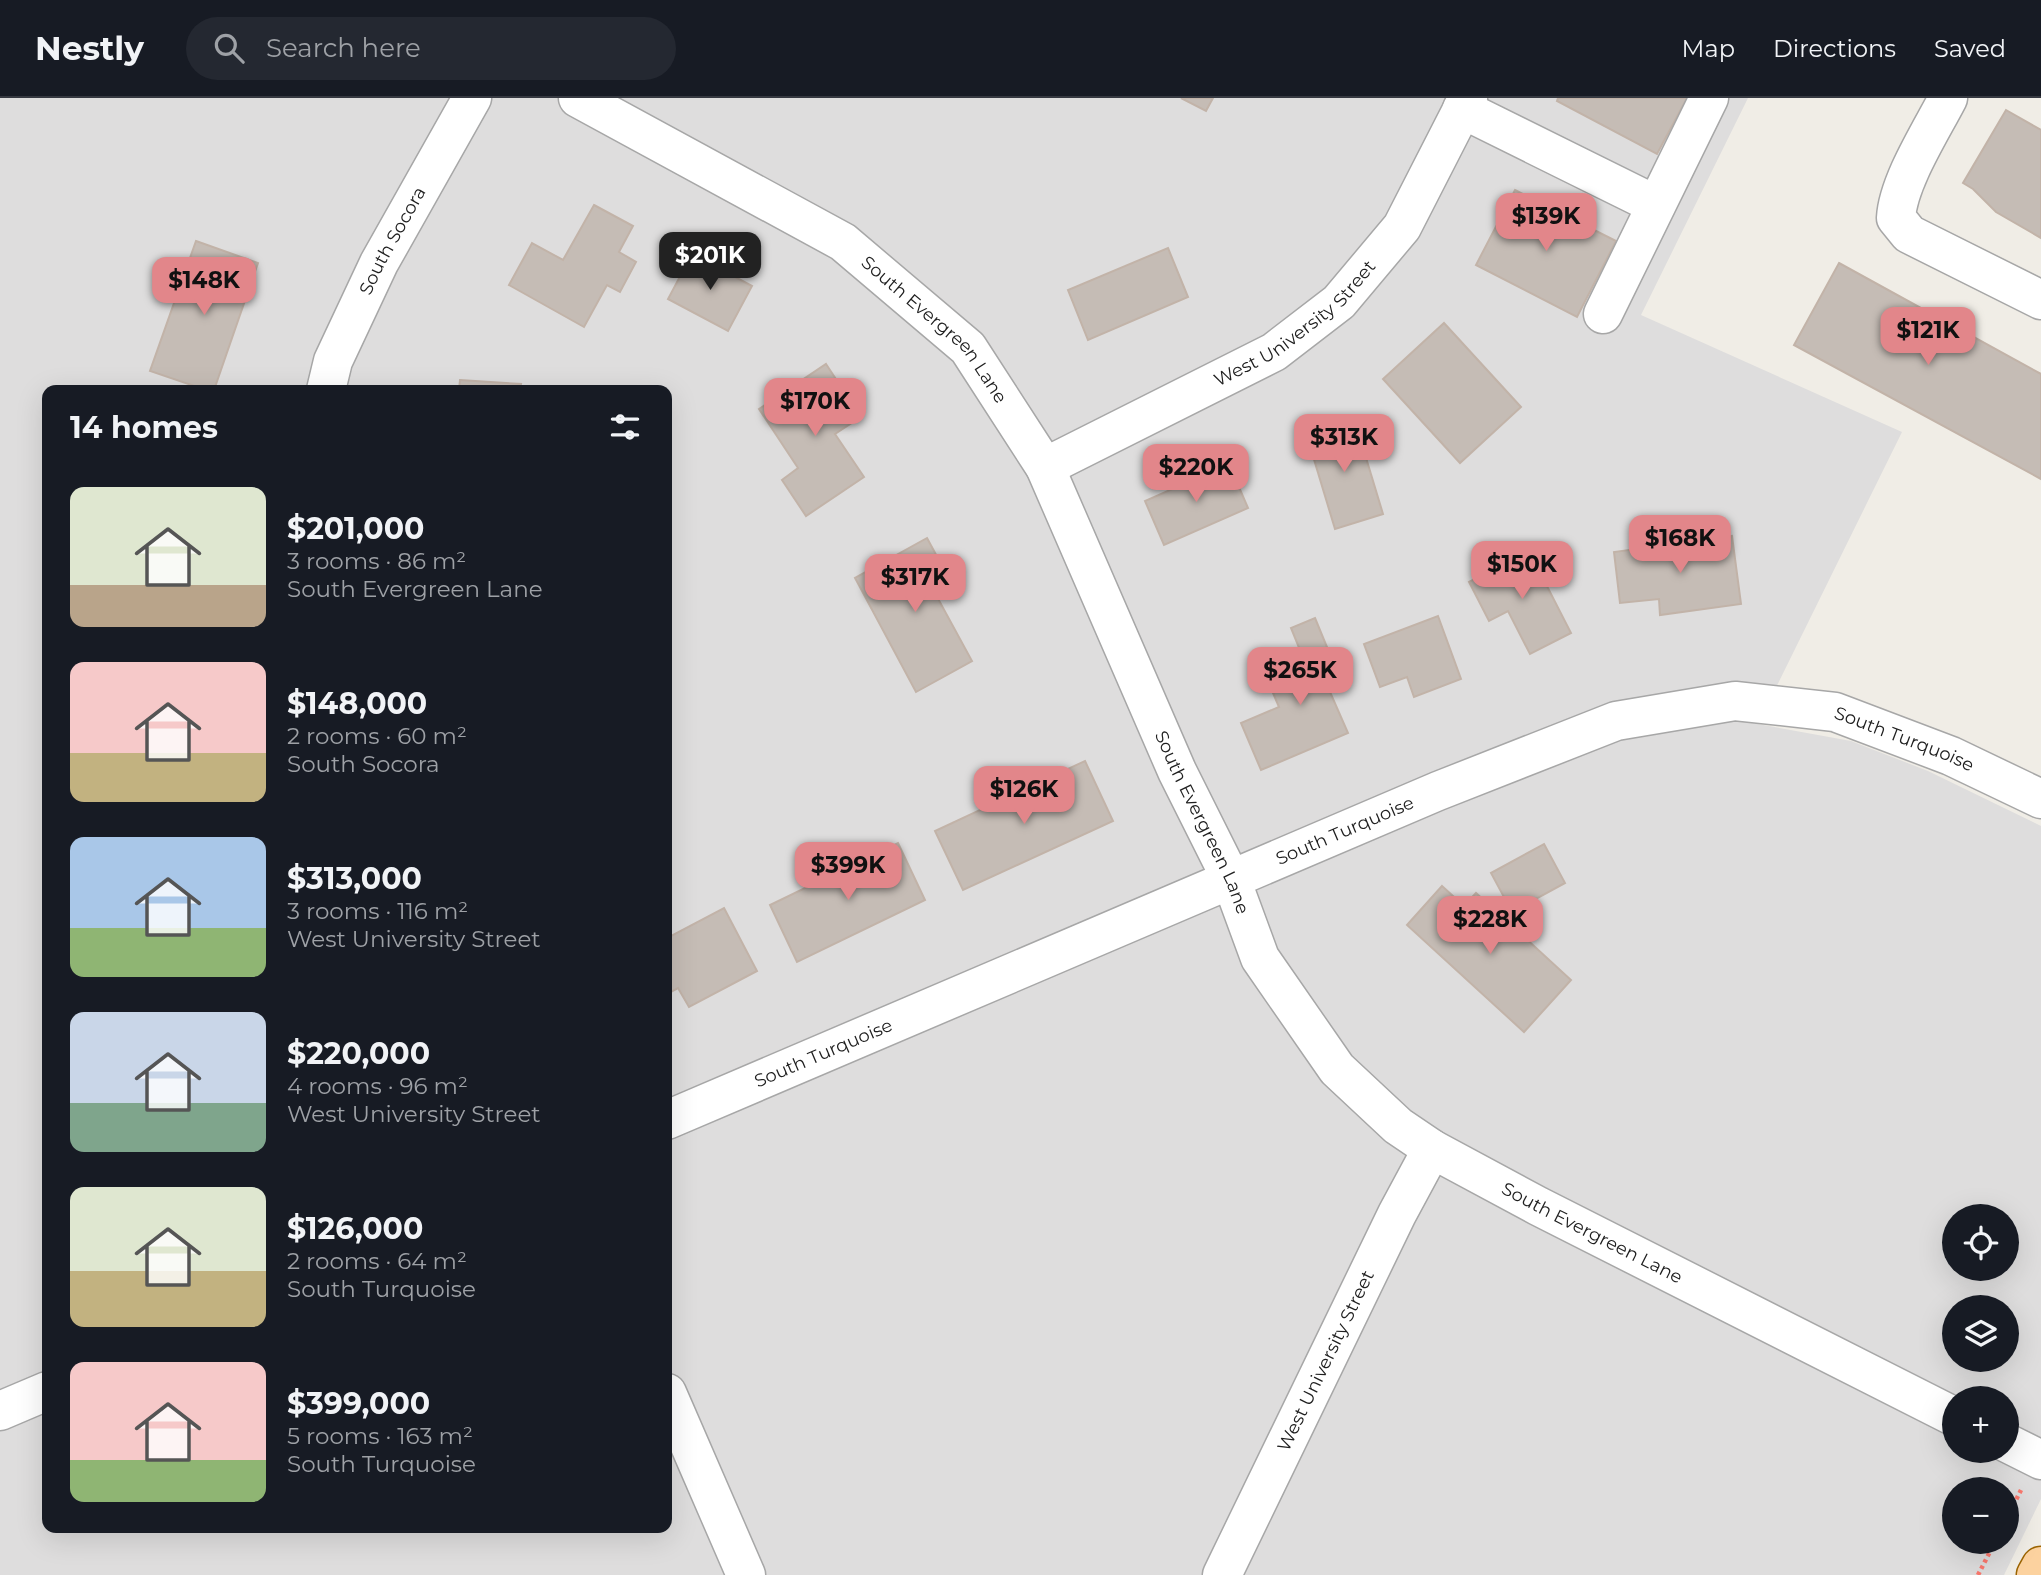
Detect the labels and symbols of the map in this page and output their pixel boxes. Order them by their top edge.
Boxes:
street label: South Socora [355,183,431,298]
pin: $139K [1497,194,1595,253]
pin: $201K [661,232,759,292]
street label: South Evergreen Lane [857,251,1012,407]
street label: West University Street [1210,256,1380,391]
pin: $148K [155,258,253,317]
pin: $121K [1879,308,1977,367]
pin: $170K [766,378,864,438]
pin: $313K [1295,414,1393,474]
pin: $220K [1147,444,1245,504]
pin: $168K [1631,516,1729,575]
pin: $150K [1473,542,1571,601]
pin: $317K [866,554,964,614]
pin: $265K [1251,648,1349,707]
street label: South Turquoise [1831,702,1978,776]
street label: South Evergreen Lane [1150,727,1254,917]
pin: $126K [975,766,1073,826]
street label: South Turquoise [1272,792,1417,870]
pin: $399K [799,842,897,902]
pin: $228K [1441,896,1539,956]
street label: South Turquoise [751,1014,896,1092]
street label: South Evergreen Lane [1498,1178,1686,1288]
street label: West University Street [1273,1267,1379,1455]

